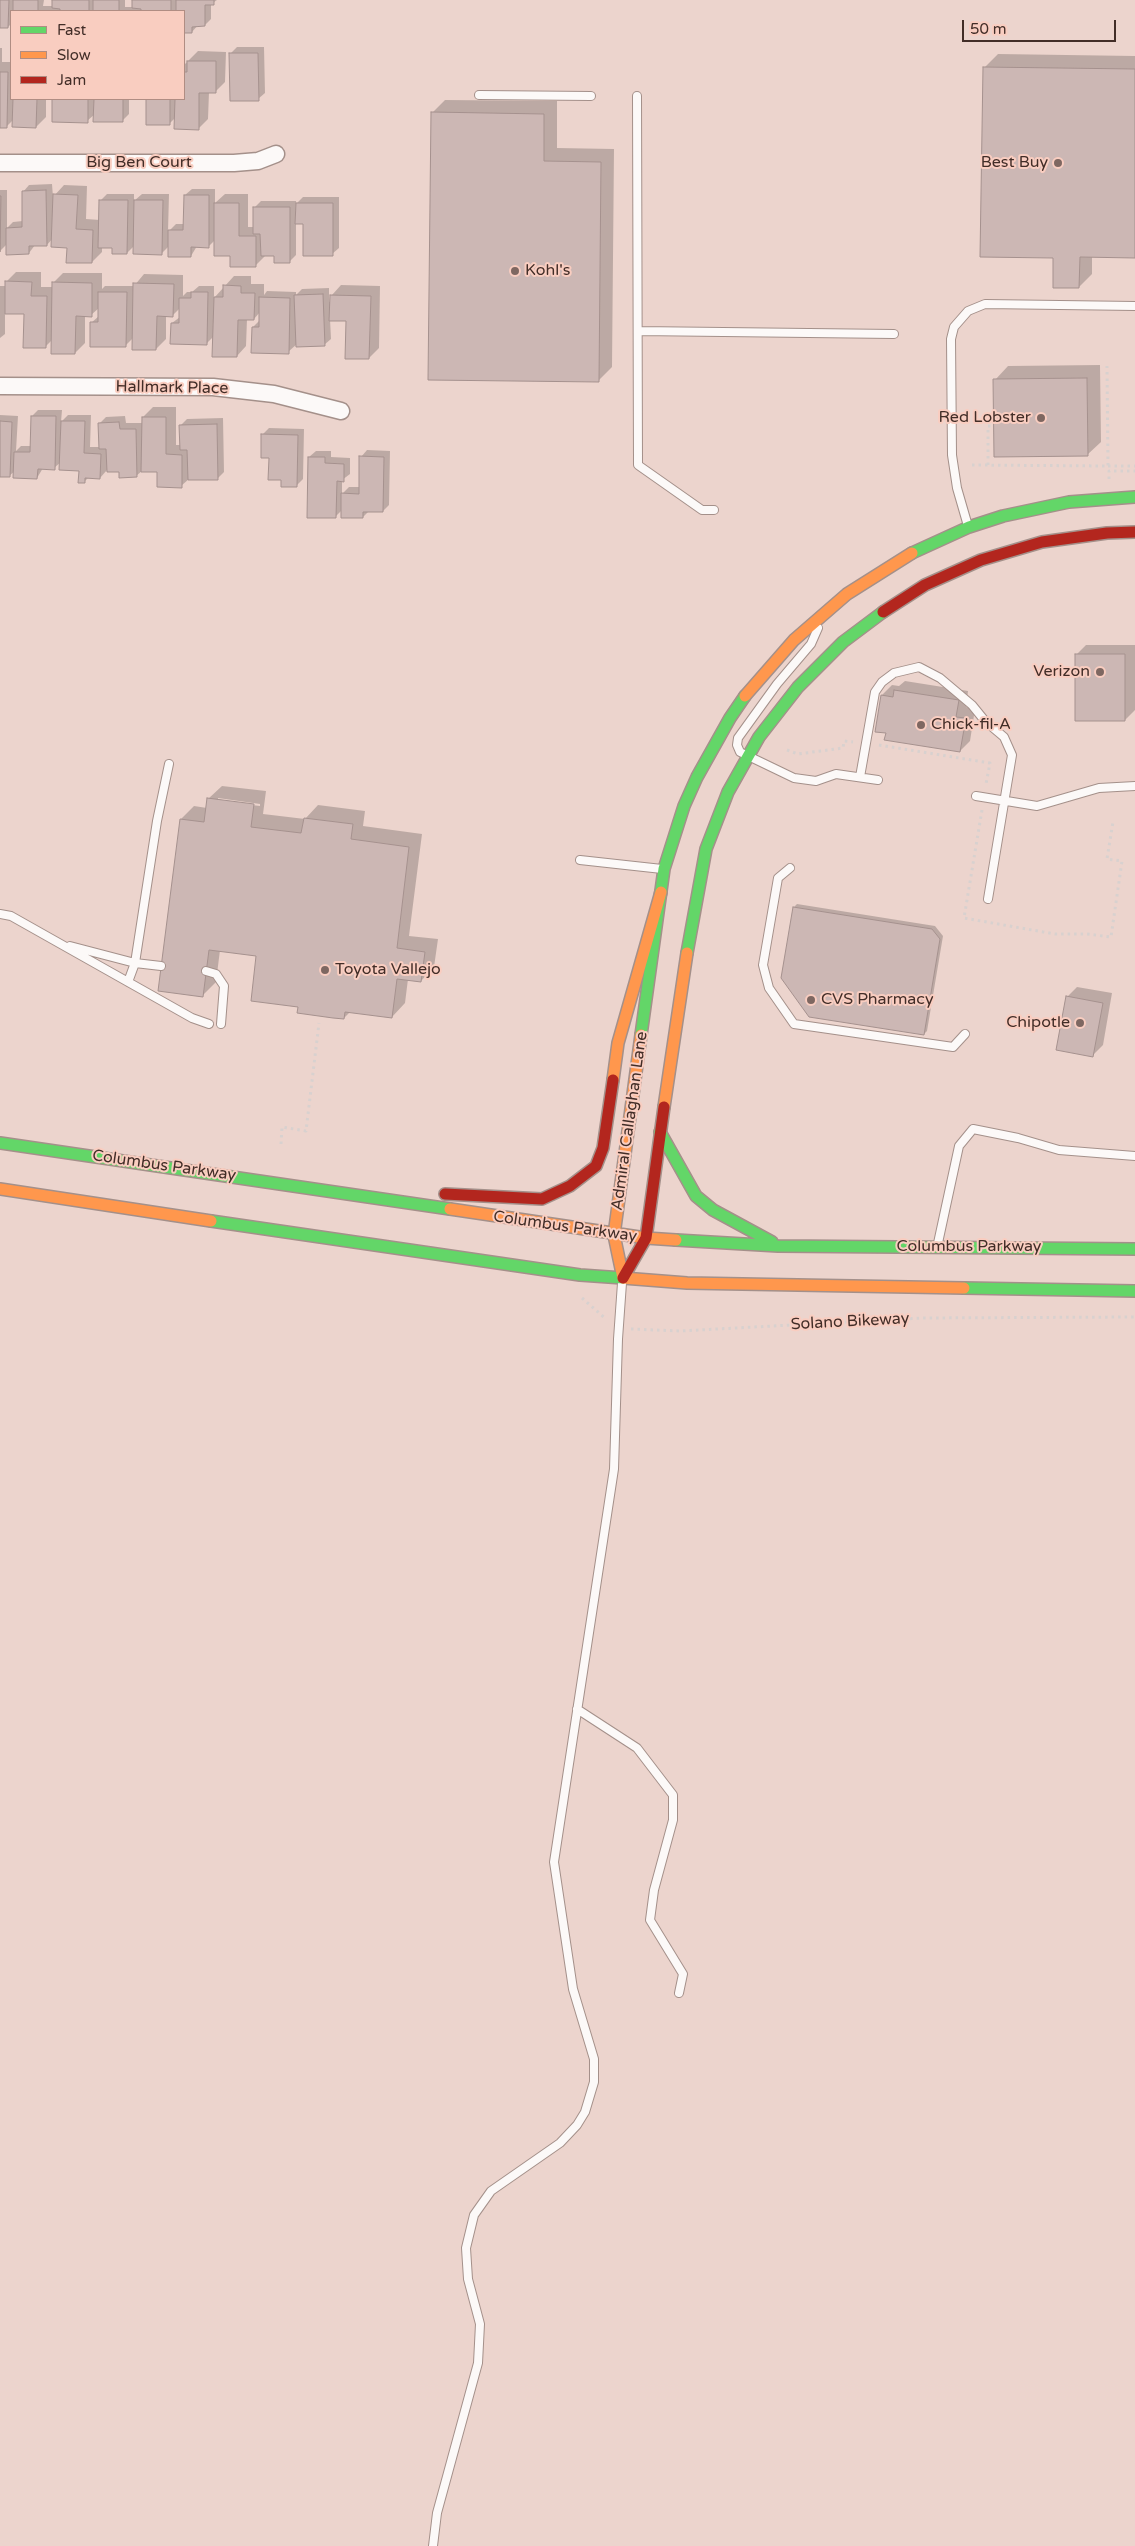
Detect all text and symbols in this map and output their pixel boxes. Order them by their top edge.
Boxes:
legend [10,10,185,100]
scale bar [965,10,1119,42]
text: 50 m [970,20,1007,38]
text: Fast [57,21,86,39]
text: Slow [57,46,91,64]
text: Jam [57,71,86,89]
street label: Big Ben Court [86,153,192,173]
place label: Best Buy [981,153,1048,173]
marker: Best Buy [1052,157,1064,169]
place label: Kohl's [525,261,570,281]
marker: Kohl's [509,265,521,277]
street label: Hallmark Place [115,377,229,399]
place label: Red Lobster [938,408,1031,428]
marker: Red Lobster [1035,412,1047,424]
place label: Verizon [1033,662,1090,682]
marker: Verizon [1094,666,1106,678]
place label: Chick-fil-A [931,715,1011,735]
marker: Chick-fil-A [915,719,927,731]
place label: Toyota Vallejo [335,960,441,980]
marker: Toyota Vallejo [319,964,331,976]
place label: CVS Pharmacy [821,990,933,1010]
marker: CVS Pharmacy [805,994,817,1006]
place label: Chipotle [1006,1013,1070,1033]
marker: Chipotle [1074,1017,1086,1029]
street label: Admiral Callaghan Lane [608,1030,652,1212]
street label: Columbus Parkway [91,1146,237,1186]
street label: Columbus Parkway [492,1207,638,1247]
street label: Columbus Parkway [897,1237,1041,1257]
street label: Solano Bikeway [790,1309,910,1335]

